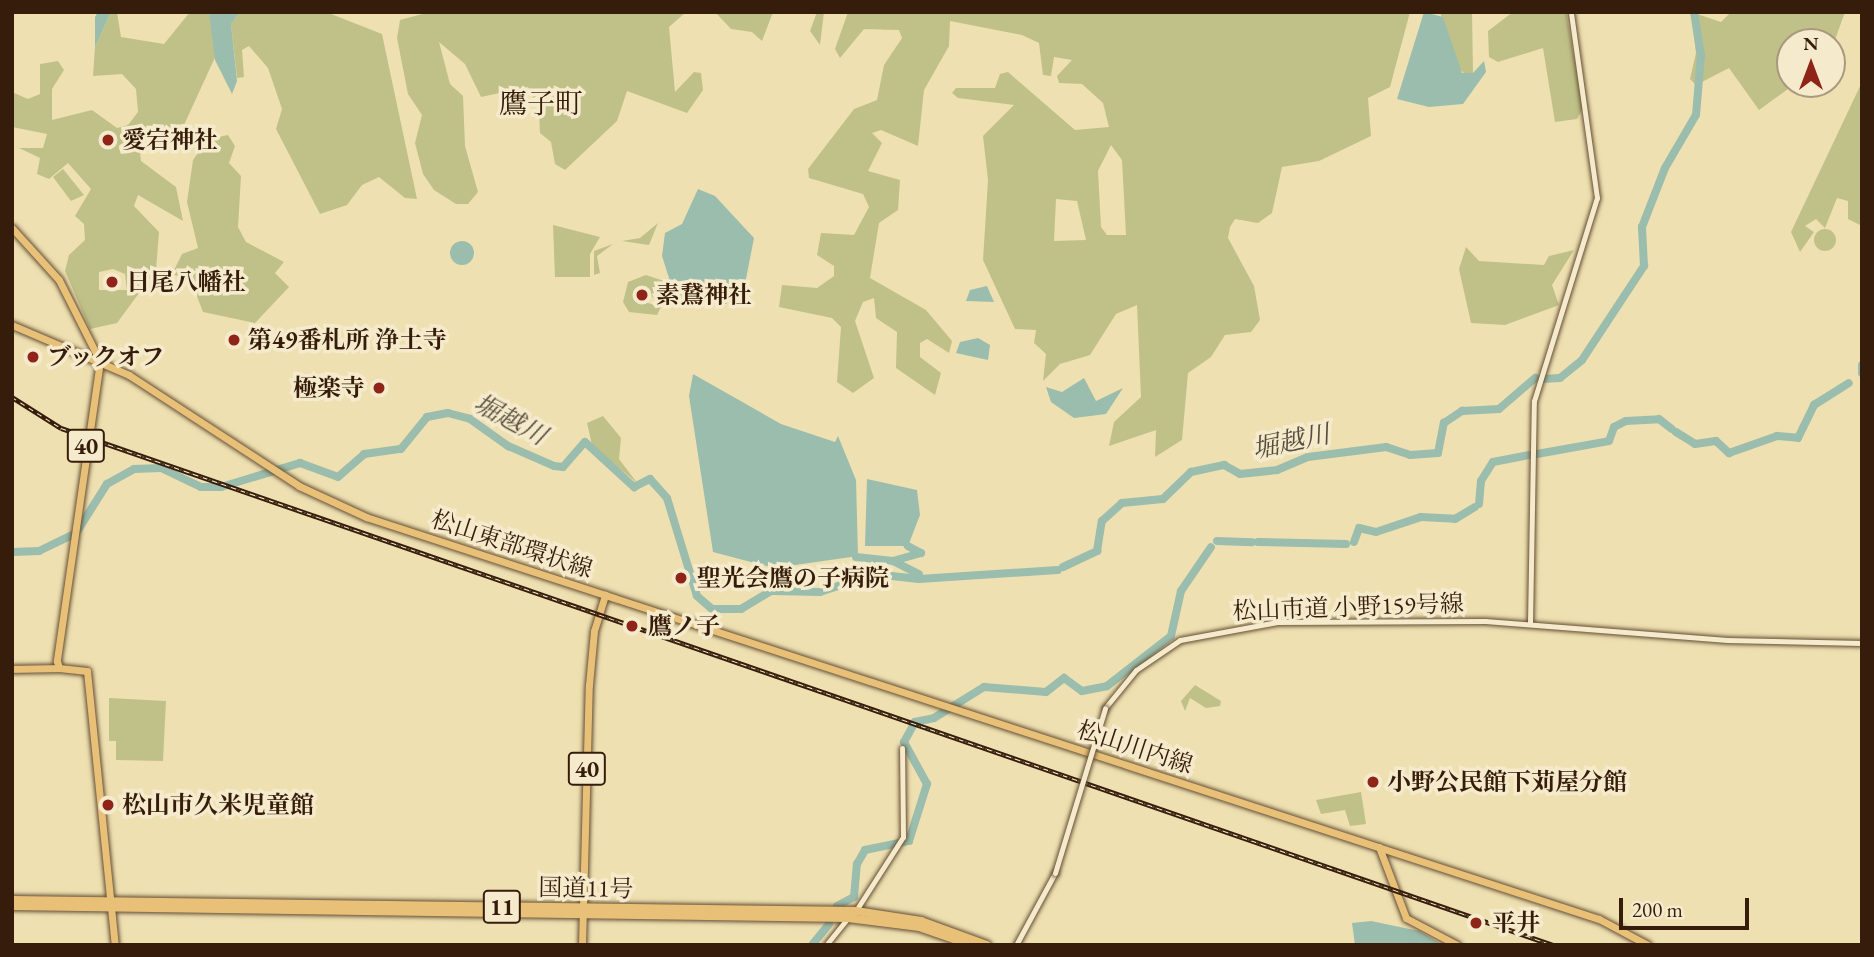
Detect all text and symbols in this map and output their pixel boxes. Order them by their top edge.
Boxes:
north arrow [1776,28,1846,98]
text: N [1803,31,1819,56]
district label: 鷹子町 [499,86,583,120]
place label: 愛宕神社 [122,126,218,154]
marker: 愛宕神社 [100,132,116,148]
place label: 日尾八幡社 [126,268,246,296]
marker: 日尾八幡社 [104,274,120,290]
place label: 素鵞神社 [656,281,752,309]
marker: 素鵞神社 [634,287,650,303]
place label: 第49番札所 浄土寺 [248,326,447,354]
marker: 第49番札所 浄土寺 [226,332,242,348]
place label: ブックオフ [47,343,167,371]
marker: ブックオフ [25,349,41,365]
place label: 極楽寺 [293,374,365,402]
marker: 極楽寺 [371,380,387,396]
water label: 堀越川 [468,388,552,452]
water label: 堀越川 [1250,419,1332,465]
road number: 40 [67,426,105,466]
street label: 松山東部環状線 [428,504,596,584]
place label: 聖光会鷹の子病院 [697,564,889,592]
marker: 聖光会鷹の子病院 [671,568,691,588]
street label: 松山市道 小野159号線 [1232,589,1464,625]
place label: 鷹ノ子 [648,612,720,640]
marker: 鷹ノ子 [622,616,642,636]
street label: 松山川内線 [1073,715,1197,779]
road number: 40 [568,750,606,789]
place label: 小野公民館下苅屋分館 [1387,768,1627,796]
marker: 小野公民館下苅屋分館 [1365,774,1381,790]
place label: 松山市久米児童館 [122,791,314,819]
marker: 松山市久米児童館 [100,797,116,813]
street label: 国道11号 [538,873,634,903]
scale bar [1622,884,1752,928]
road number: 11 [483,888,521,926]
text: 200 m [1632,896,1683,923]
place label: 平井 [1492,909,1540,937]
marker: 平井 [1466,913,1486,933]

